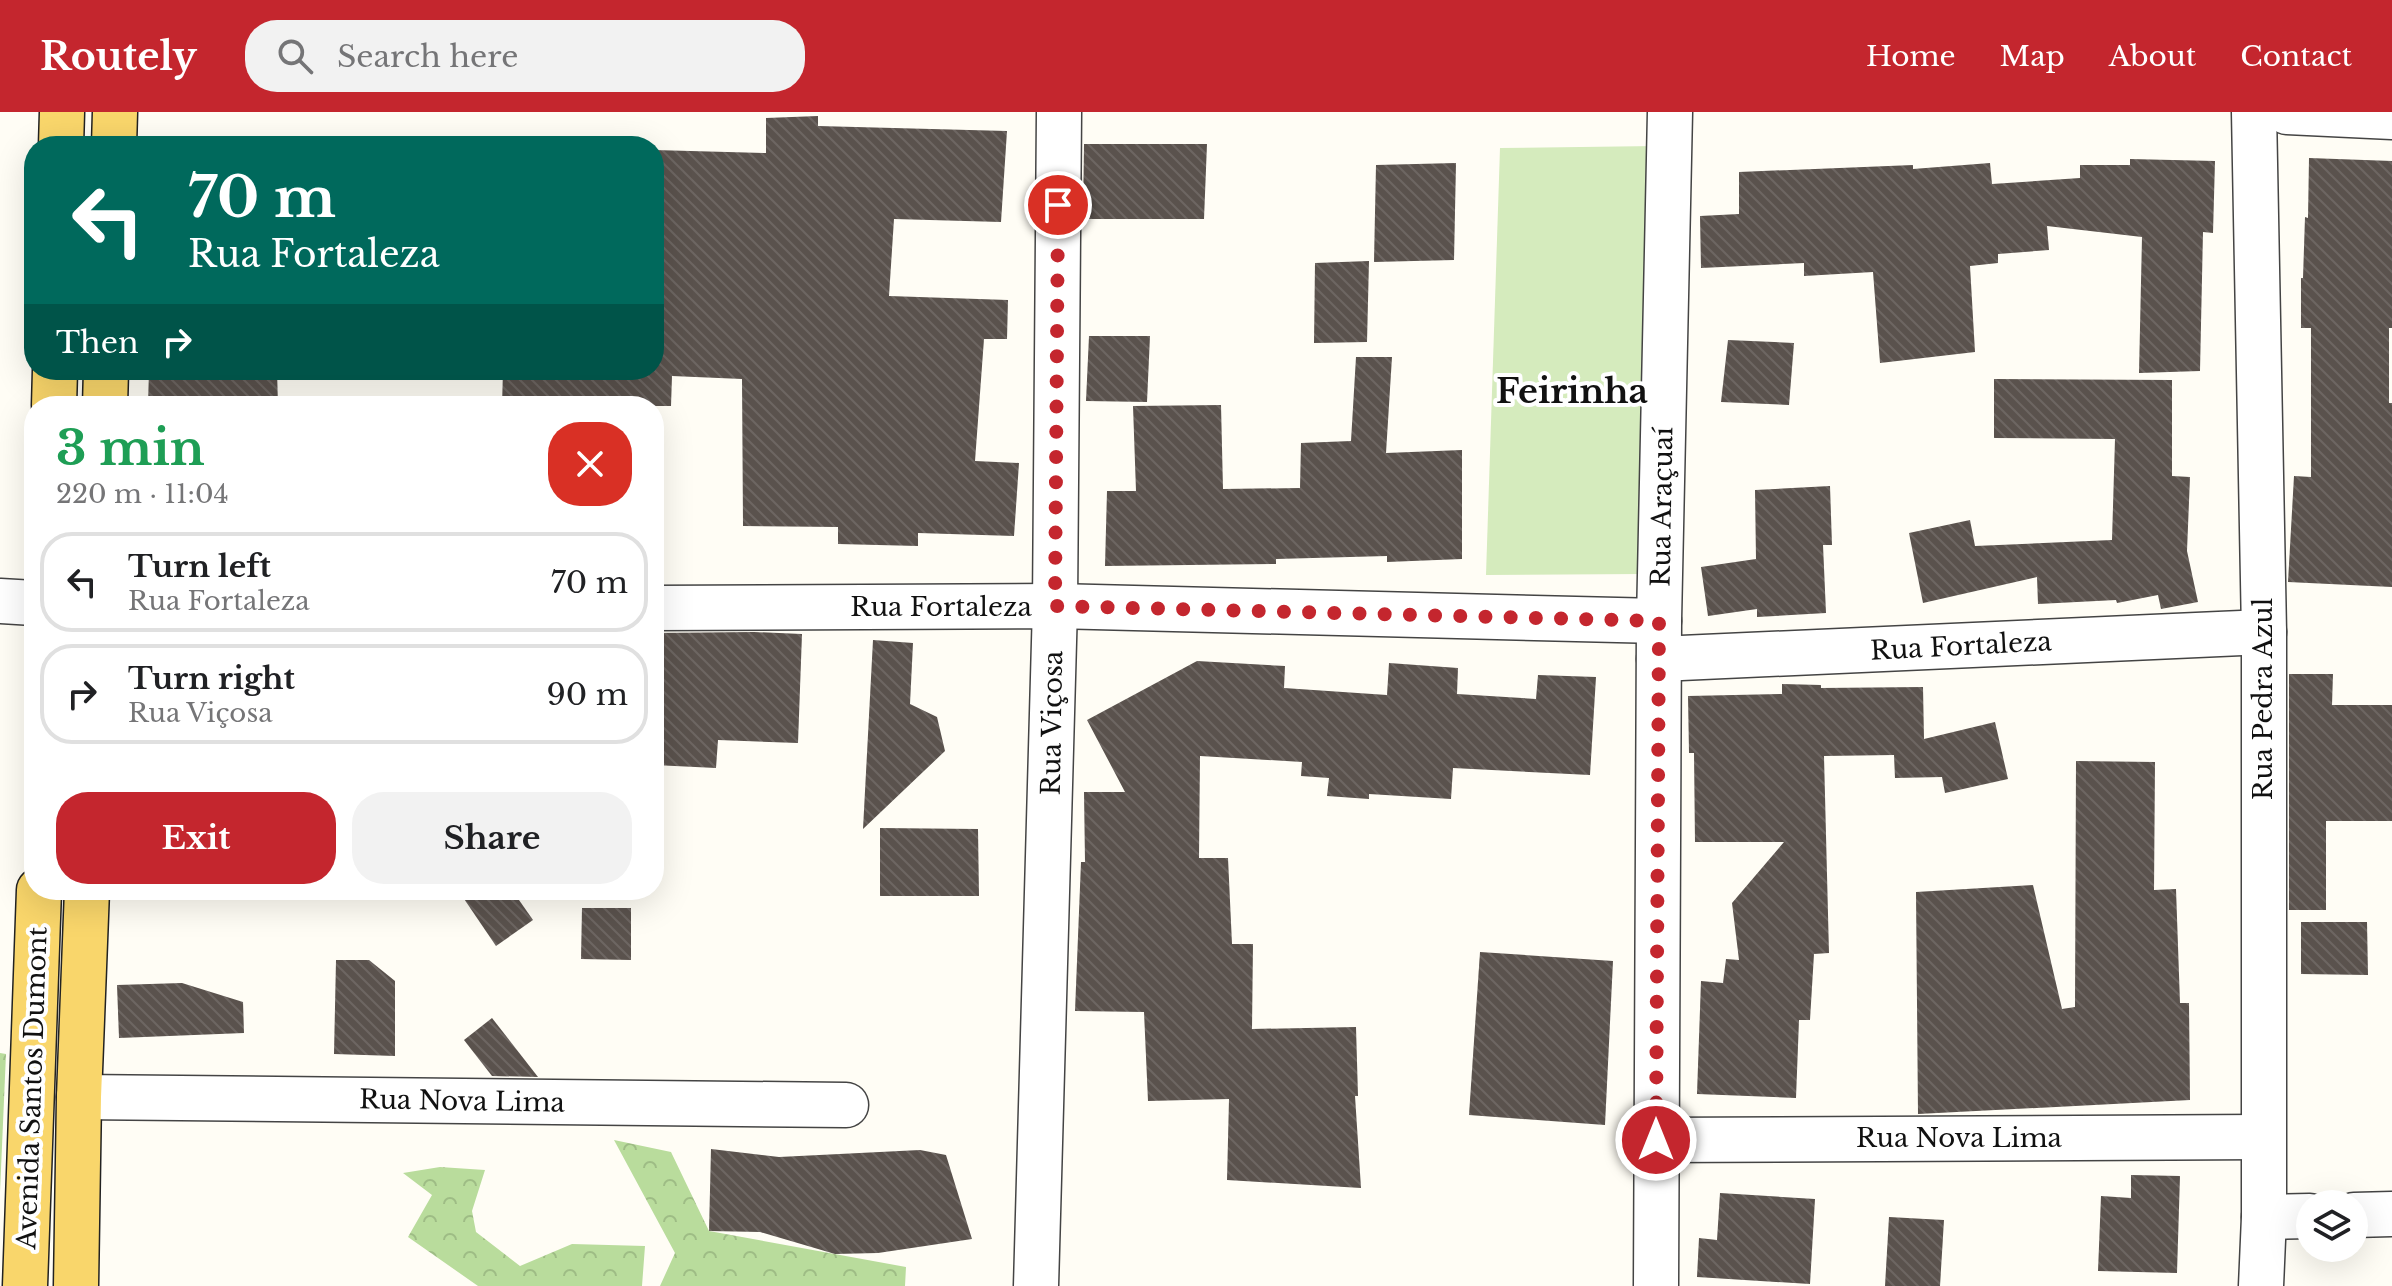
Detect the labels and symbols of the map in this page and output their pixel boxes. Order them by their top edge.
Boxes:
pin [1024,171,1092,239]
district label: Feirinha [1496,370,1648,412]
street label: Rua Araçuaí [1645,427,1679,587]
street label: Rua Fortaleza [850,591,1032,623]
street label: Rua Pedra Azul [2247,598,2279,800]
street label: Rua Fortaleza [1869,625,2053,667]
street label: Rua Viçosa [1035,650,1069,796]
street label: Avenida Santos Dumont [10,926,54,1251]
street label: Rua Nova Lima [359,1083,566,1119]
position arrow [1614,1098,1698,1182]
street label: Rua Nova Lima [1856,1122,2063,1154]

